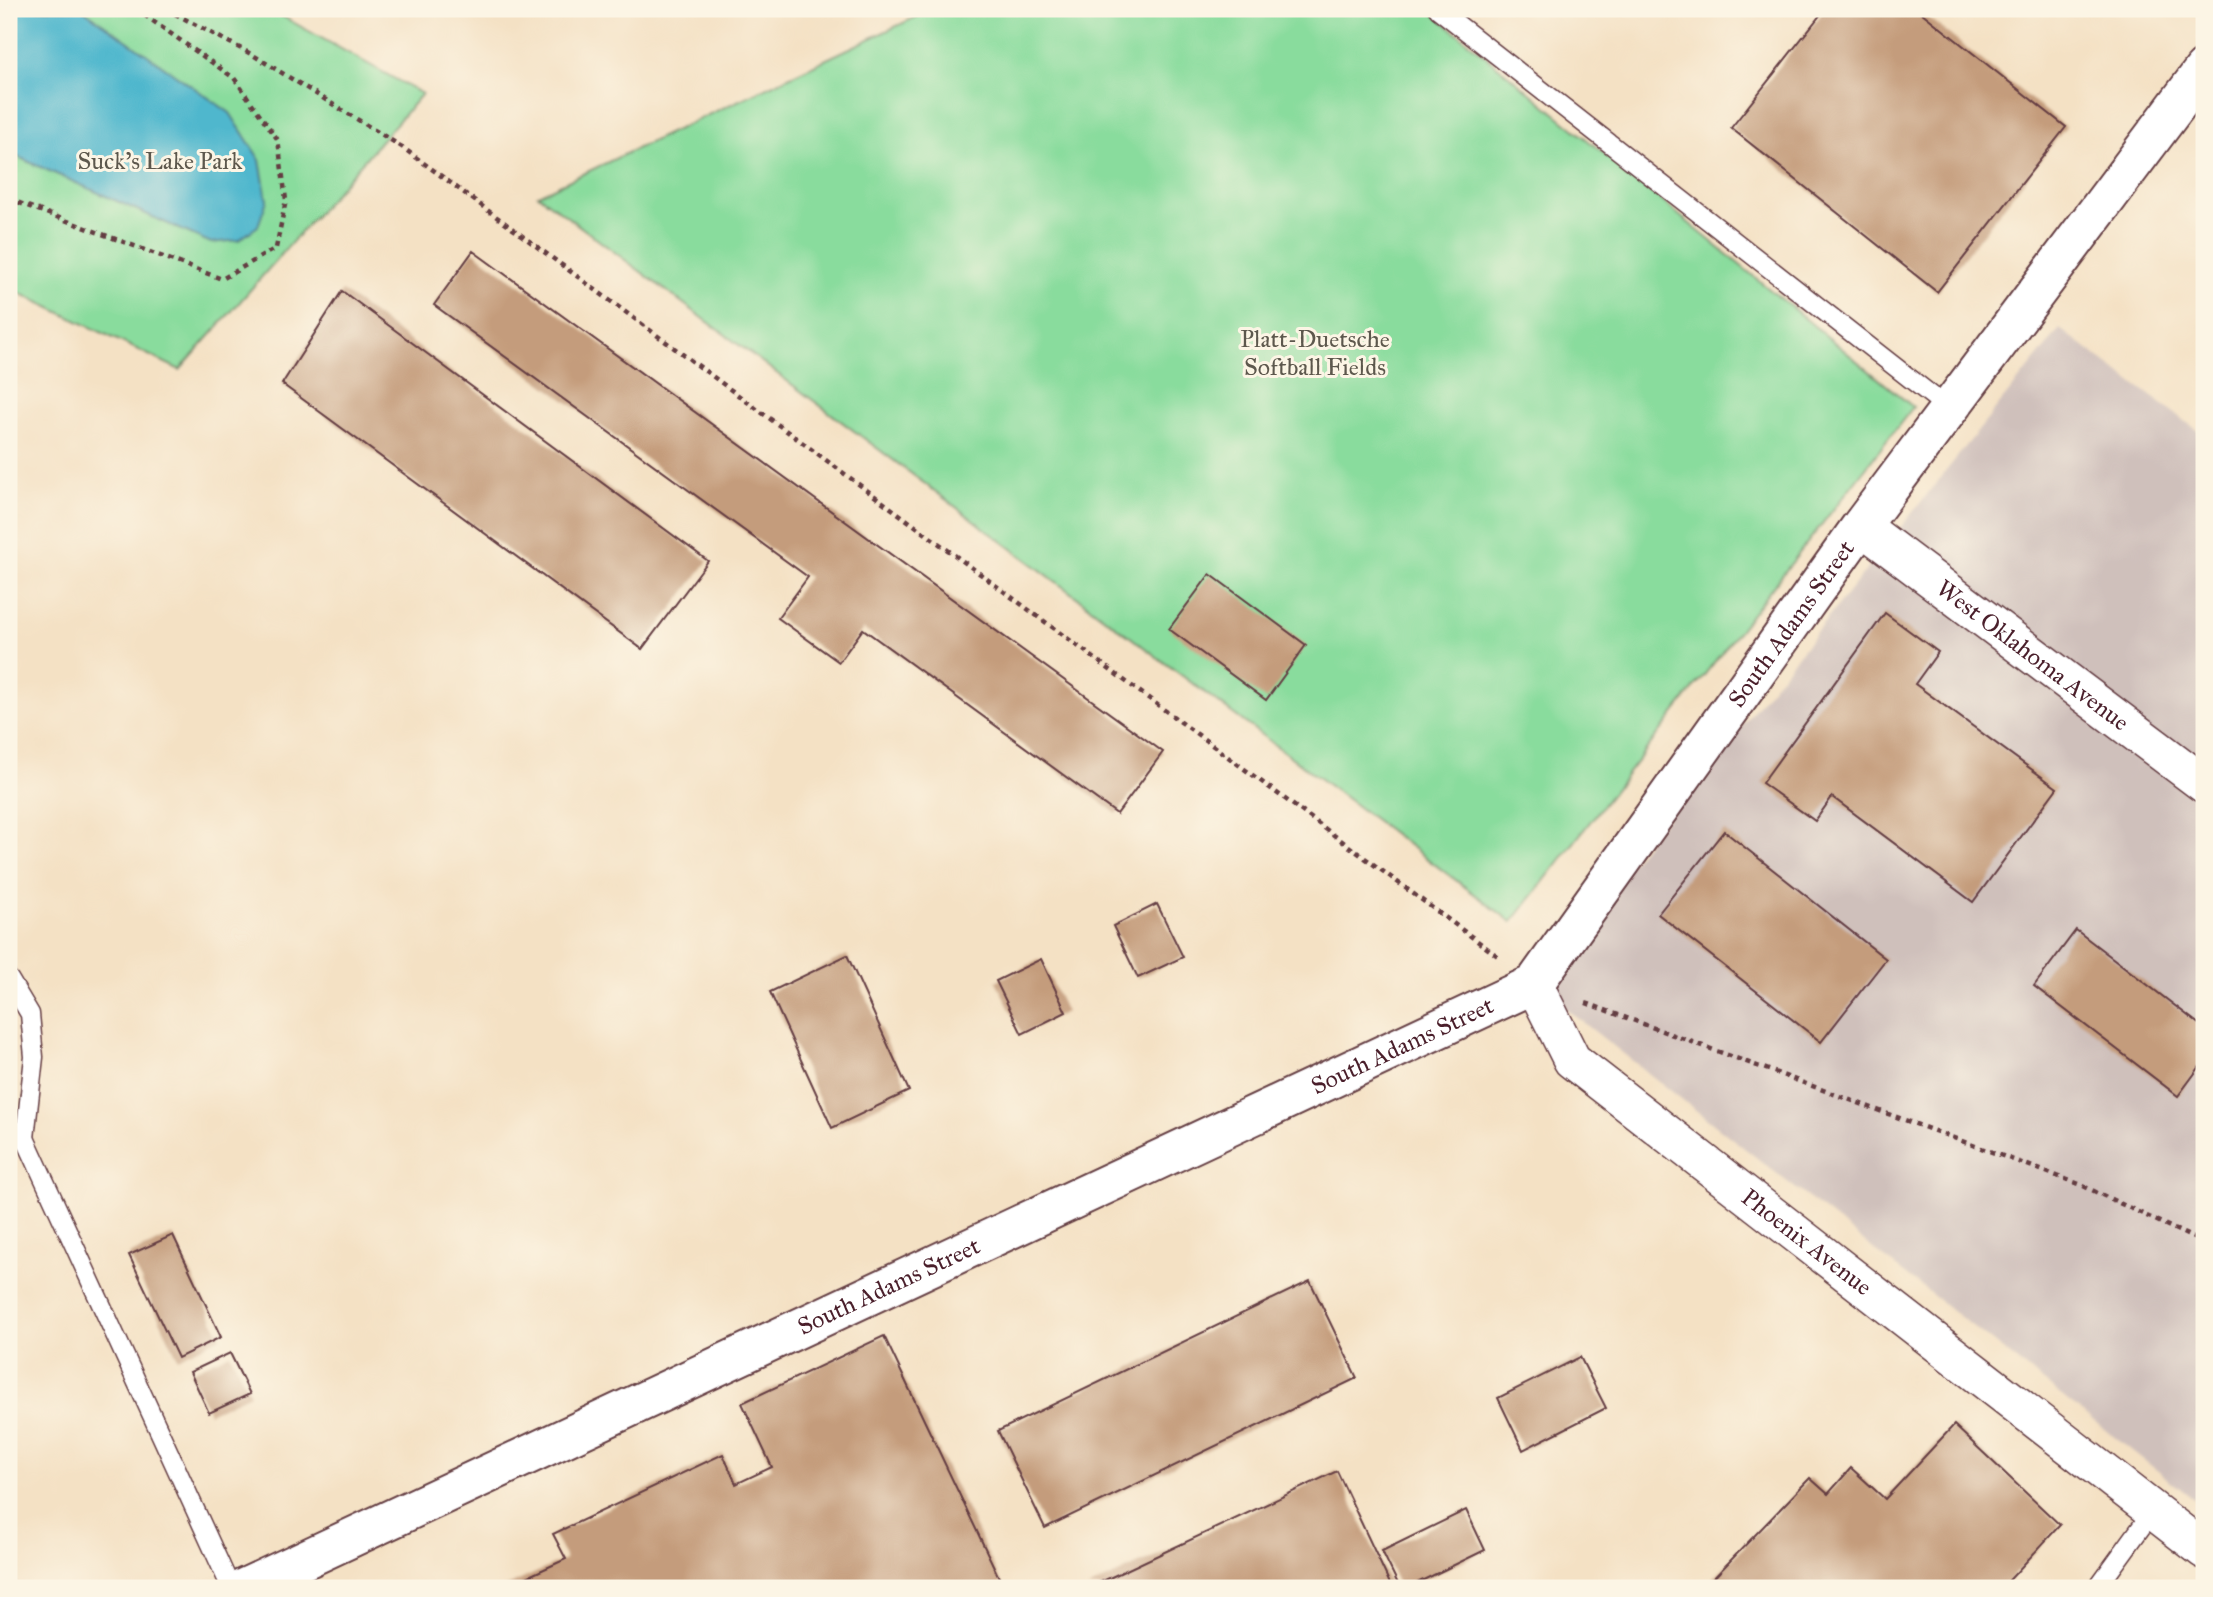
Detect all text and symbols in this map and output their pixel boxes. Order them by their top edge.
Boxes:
park label: Suck's Lake Park [78,146,243,176]
park label: Platt-Duetsche Softball Fields [1240,324,1390,382]
street label: South Adams Street [1721,534,1861,713]
street label: West Oklahoma Avenue [1931,573,2135,737]
street label: South Adams Street [1306,990,1499,1101]
street label: Phoenix Avenue [1736,1182,1878,1302]
street label: South Adams Street [793,1230,985,1342]

